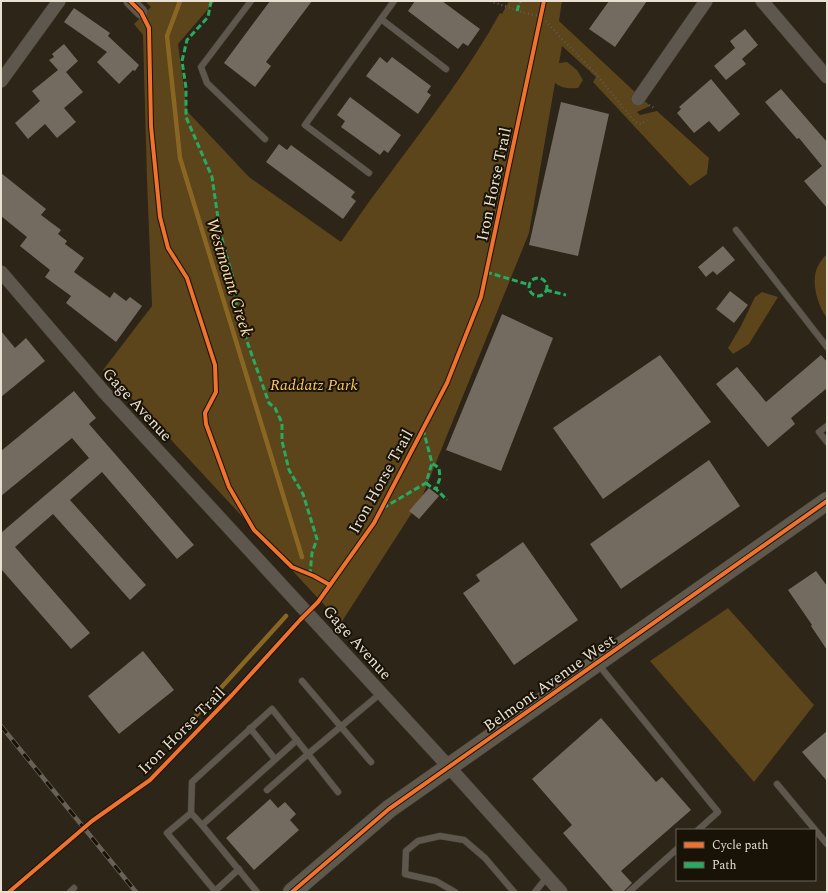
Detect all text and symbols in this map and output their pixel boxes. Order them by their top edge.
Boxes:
street label: Iron Horse Trail [470,125,518,243]
water label: Westmount Creek [199,215,259,340]
street label: Gage Avenue [97,362,178,447]
park label: Raddatz Park [270,373,358,397]
street label: Iron Horse Trail [342,425,419,538]
street label: Gage Avenue [317,600,397,685]
street label: Belmont Avenue West [478,628,621,738]
street label: Iron Horse Trail [132,681,231,780]
legend [676,829,816,881]
text: Cycle path [712,836,769,855]
text: Path [712,856,737,875]

